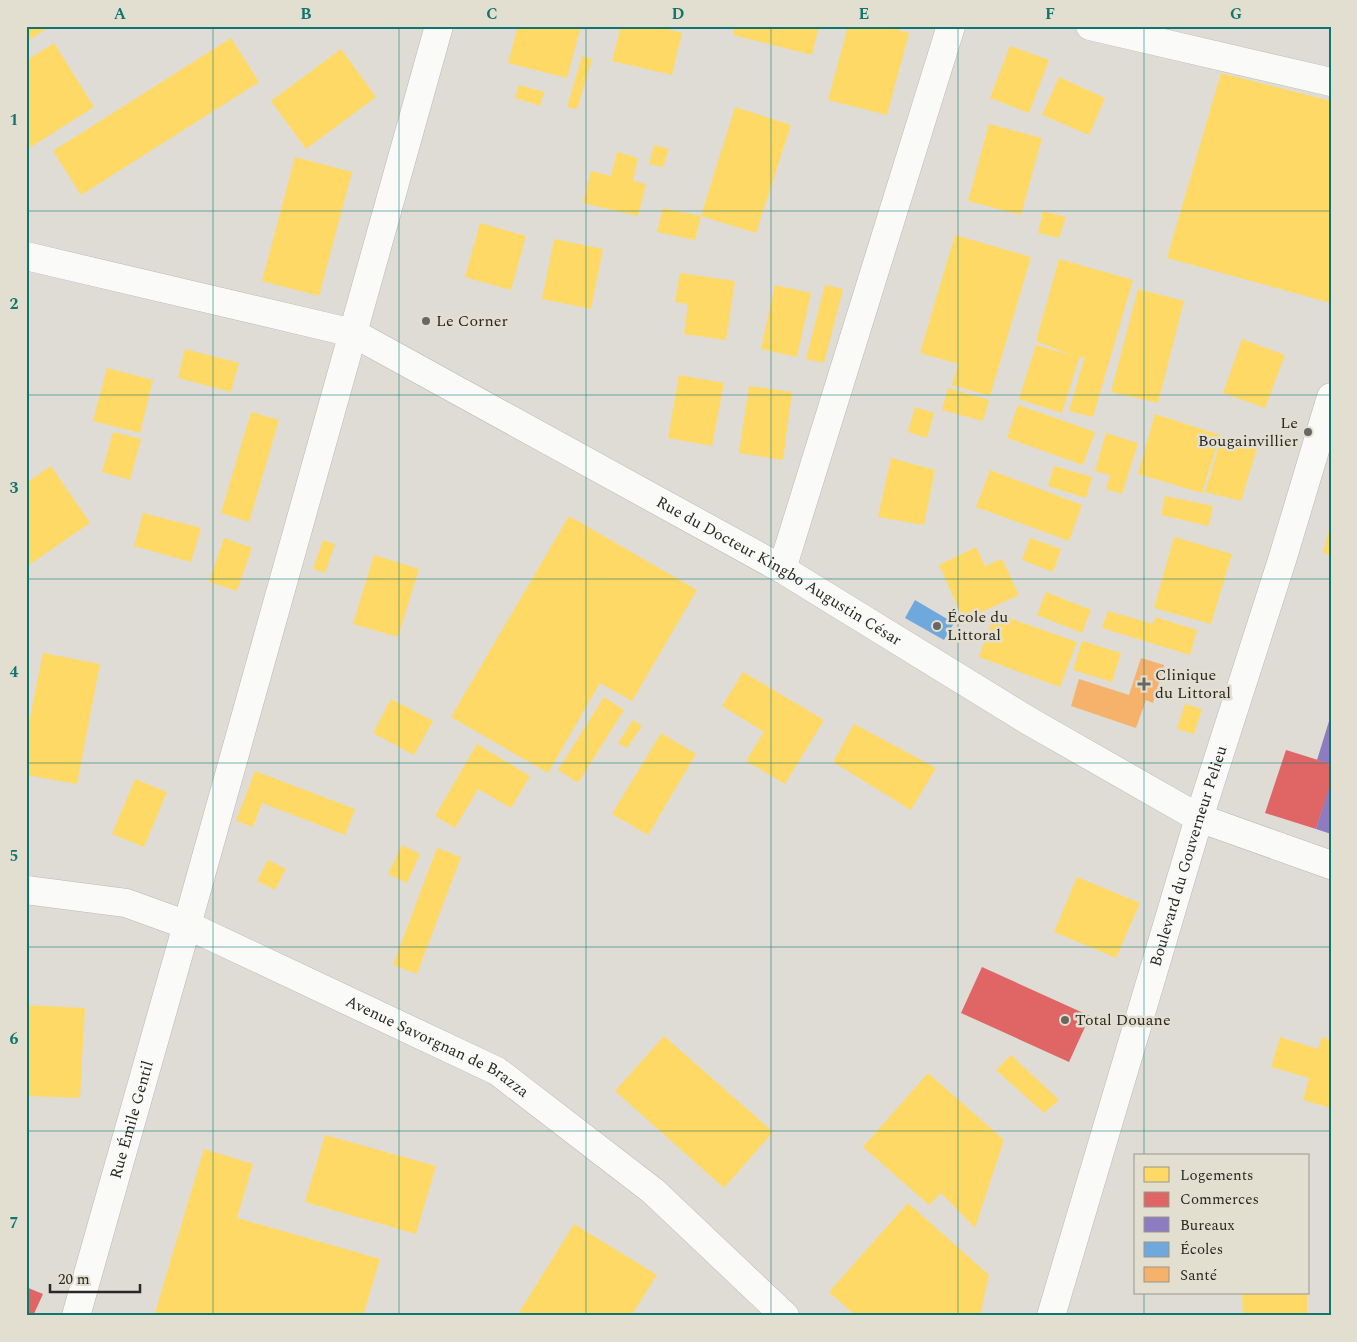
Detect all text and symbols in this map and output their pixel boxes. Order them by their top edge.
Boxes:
text: A [114,2,127,26]
text: B [300,2,312,26]
text: C [486,2,498,26]
text: D [672,2,685,26]
text: E [859,2,869,26]
text: F [1045,2,1055,26]
text: G [1230,2,1242,26]
text: 1 [10,108,18,132]
text: 2 [10,292,19,316]
place label: Le Corner [436,309,508,333]
marker: Le Corner [420,315,432,327]
place label: Le Bougainvillier [1198,411,1298,453]
marker: Le Bougainvillier [1302,426,1314,438]
text: 3 [10,476,19,500]
street label: Rue du Docteur Kingbo Augustin César [652,490,906,652]
place label: École du Littoral [947,605,1008,647]
marker: École du Littoral [931,620,943,632]
text: 4 [10,660,19,684]
place label: Clinique du Littoral [1155,663,1231,705]
marker: Clinique du Littoral [1137,677,1151,691]
street label: Boulevard du Gouverneur Pelieu [1143,743,1234,969]
text: 5 [10,844,18,868]
street label: Avenue Savorgnan de Brazza [341,989,534,1104]
place label: Total Douane [1075,1008,1171,1032]
marker: Total Douane [1059,1014,1071,1026]
text: 6 [10,1027,19,1051]
street label: Rue Émile Gentil [104,1058,160,1182]
legend [1134,1154,1310,1294]
text: Logements [1180,1164,1254,1187]
text: Commerces [1180,1188,1259,1211]
text: 7 [10,1211,19,1235]
text: Bureaux [1180,1214,1235,1237]
text: Écoles [1180,1238,1223,1261]
scale bar [50,1262,140,1294]
text: Santé [1180,1264,1217,1287]
text: 20 m [58,1268,90,1291]

